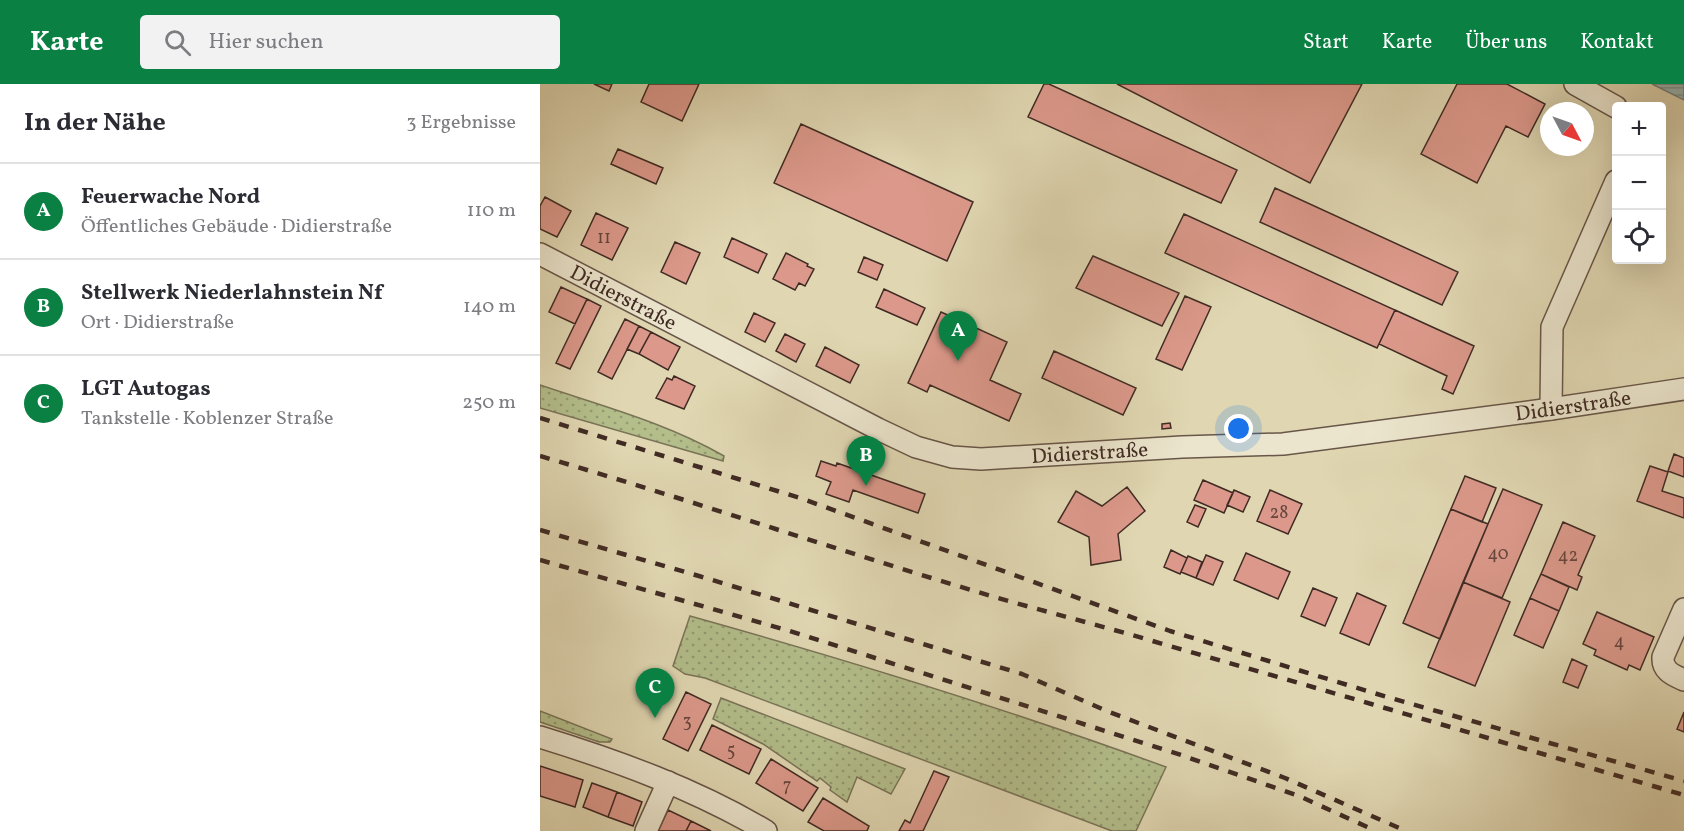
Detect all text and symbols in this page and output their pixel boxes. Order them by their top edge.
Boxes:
search box [140,15,560,69]
text: Karte [30,23,104,62]
icon: search [161,26,194,59]
text: Hier suchen [209,27,324,58]
text: Start [1303,28,1349,57]
text: Karte [1382,28,1432,57]
text: Über uns [1465,28,1547,57]
text: Kontakt [1580,28,1654,57]
north arrow [1540,102,1594,156]
map controls [1612,102,1666,264]
button: + [1612,102,1666,156]
text: In der Nähe [24,105,166,141]
text: 3 Ergebnisse [406,109,516,137]
button: − [1612,156,1666,210]
text: Feuerwache Nord [81,182,260,213]
text: A [36,197,51,225]
text: 110 m [467,197,516,225]
button: locate [1612,210,1666,264]
text: Öffentliches Gebäude · Didierstraße [81,213,392,241]
house number: 11 [597,226,611,251]
street label: Didierstraße [564,259,681,338]
text: Stellwerk Niederlahnstein Nf [81,278,383,309]
text: B [37,293,50,321]
text: 140 m [463,293,516,321]
text: Ort · Didierstraße [81,309,234,337]
pin: A [938,312,978,361]
text: LGT Autogas [81,374,211,405]
street label: Didierstraße [1513,384,1633,430]
text: C [37,389,50,417]
text: 250 m [462,389,516,417]
text: Tankstelle · Koblenzer Straße [81,405,334,433]
your location [1224,414,1253,443]
pin: B [846,436,886,486]
street label: Didierstraße [1031,436,1149,472]
house number: 28 [1270,501,1288,526]
house number: 40 [1487,542,1509,567]
house number: 42 [1558,544,1578,569]
house number: 4 [1614,630,1624,655]
pin: C [636,668,674,718]
house number: 3 [682,710,692,735]
house number: 5 [727,739,735,764]
house number: 7 [783,774,791,799]

